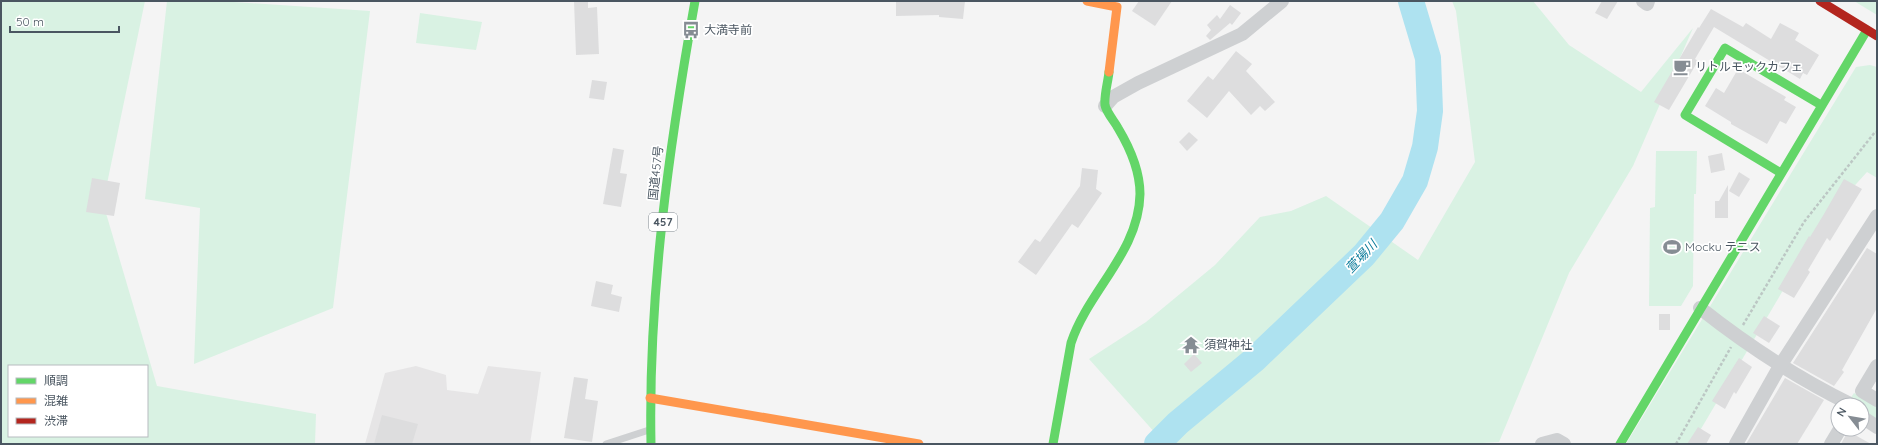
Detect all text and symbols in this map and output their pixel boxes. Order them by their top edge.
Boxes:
scale bar [10,8,119,34]
text: 50 m [16,14,44,29]
bus stop icon: 大満寺前 [681,20,701,40]
place label: 大満寺前 [704,22,752,37]
cafe icon: リトルモックカフェ [1672,57,1692,77]
place label: リトルモックカフェ [1695,59,1803,74]
street label: 国道457号 [645,145,666,201]
road number: 457 [649,213,677,231]
water label: 萱場川 [1342,235,1382,276]
sports icon: Mocku テニス [1662,237,1682,257]
place label: Mocku テニス [1685,239,1761,254]
temple icon: 須賀神社 [1181,335,1201,355]
place label: 須賀神社 [1204,337,1252,352]
legend [8,365,148,437]
text: 順調 [44,373,68,388]
text: 混雑 [44,393,68,408]
north arrow [1830,397,1870,437]
text: N [1833,405,1850,419]
text: 渋滞 [44,413,68,428]

